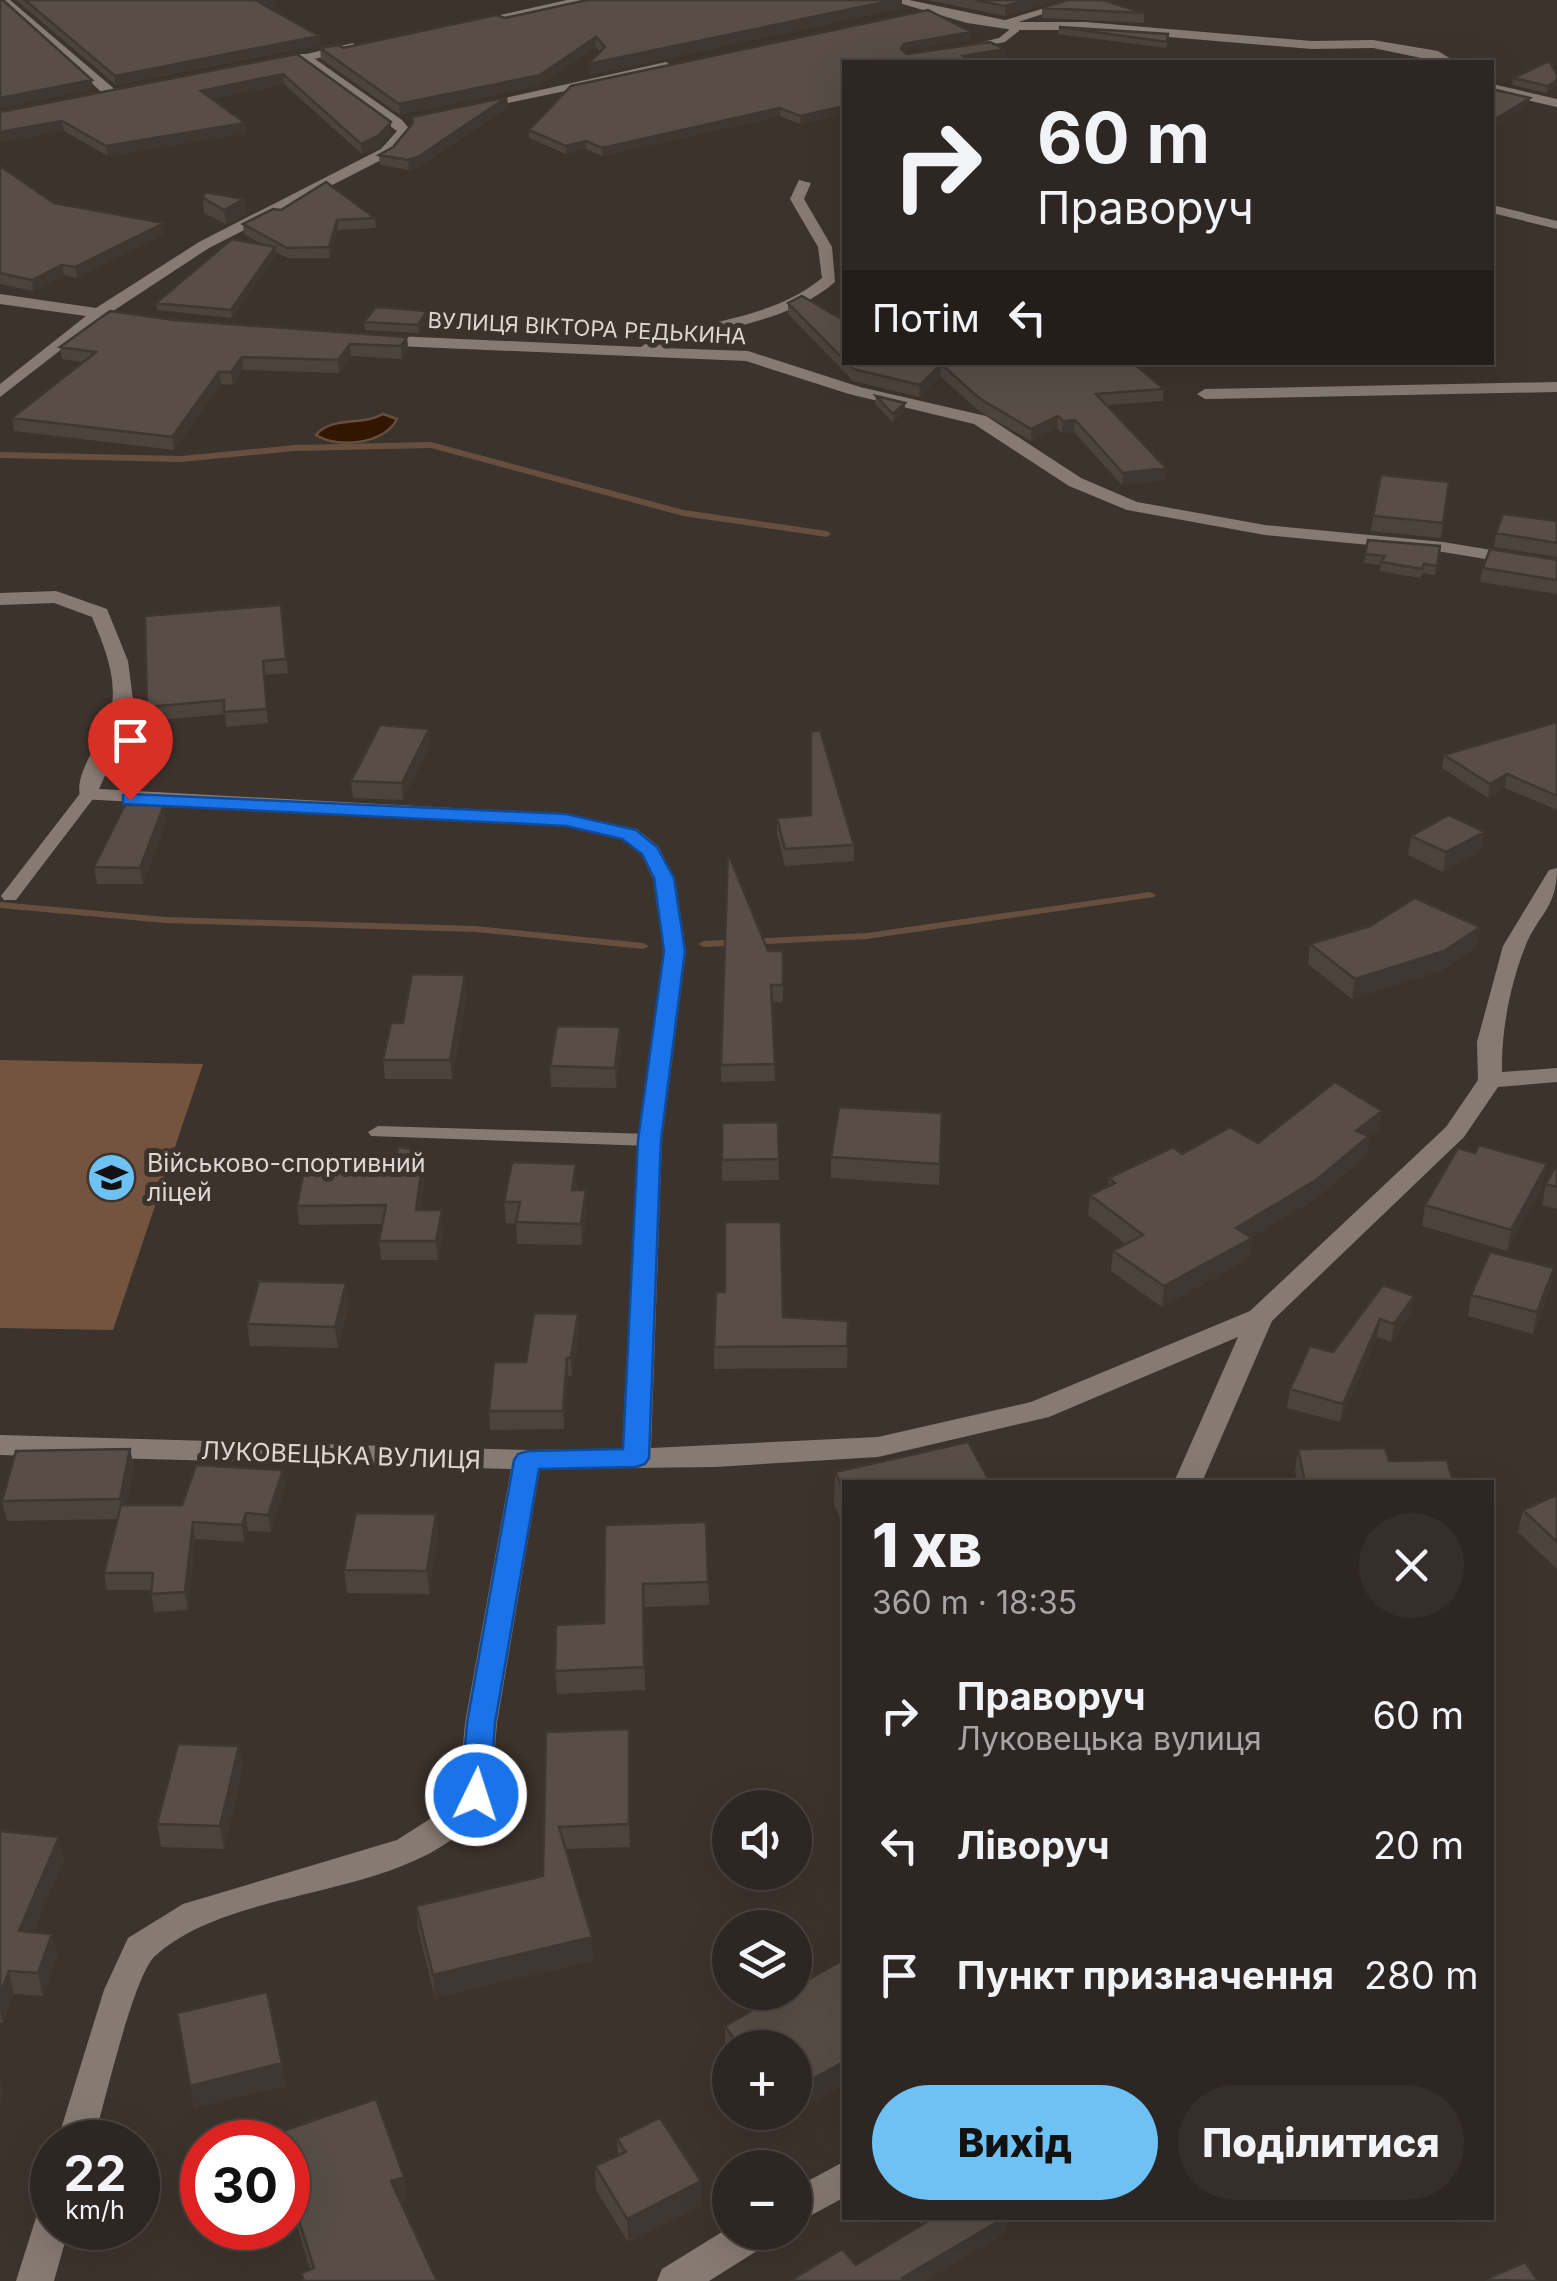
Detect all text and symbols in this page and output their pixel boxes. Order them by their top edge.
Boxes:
text: 60 m [1037,95,1210,180]
icon: right [872,100,1002,230]
text: Праворуч [1037,180,1254,235]
icon: left [1000,290,1055,345]
text: Потім [872,295,980,341]
street label: ВУЛИЦЯ ВІКТОРА РЕДЬКИНА [427,307,747,349]
pin [88,698,173,801]
icon: arrive [103,713,158,768]
place label: Військово-спортивний ліцей [147,1148,426,1207]
school or university icon: Військово-спортивний ліцей [86,1151,138,1203]
street label: ЛУКОВЕЦЬКА ВУЛИЦЯ [201,1435,481,1475]
text: 1 хв [872,1509,982,1581]
button: close [1359,1513,1464,1618]
text: 360 m · 18:35 [872,1583,1077,1622]
text: Праворуч [957,1673,1146,1719]
icon: right [872,1688,927,1743]
text: 60 m [1372,1692,1464,1738]
text: Луковецька вулиця [957,1719,1262,1758]
position arrow [424,1743,528,1847]
map controls [712,1790,812,2250]
button: sound [712,1790,812,1890]
icon: left [872,1818,927,1873]
text: Ліворуч [957,1822,1110,1868]
text: 20 m [1373,1822,1464,1868]
button: layers [712,1910,812,2010]
icon: arrive [872,1948,927,2003]
text: Пункт призначення [957,1952,1334,1998]
text: 280 m [1364,1952,1479,1998]
button: + [712,2030,812,2130]
button: Вихід [872,2085,1158,2200]
button: Поділитися [1178,2085,1464,2200]
speed limit sign: 30 [180,2120,310,2250]
text: 22 [64,2143,127,2203]
button: − [712,2150,812,2250]
text: km/h [65,2195,125,2225]

